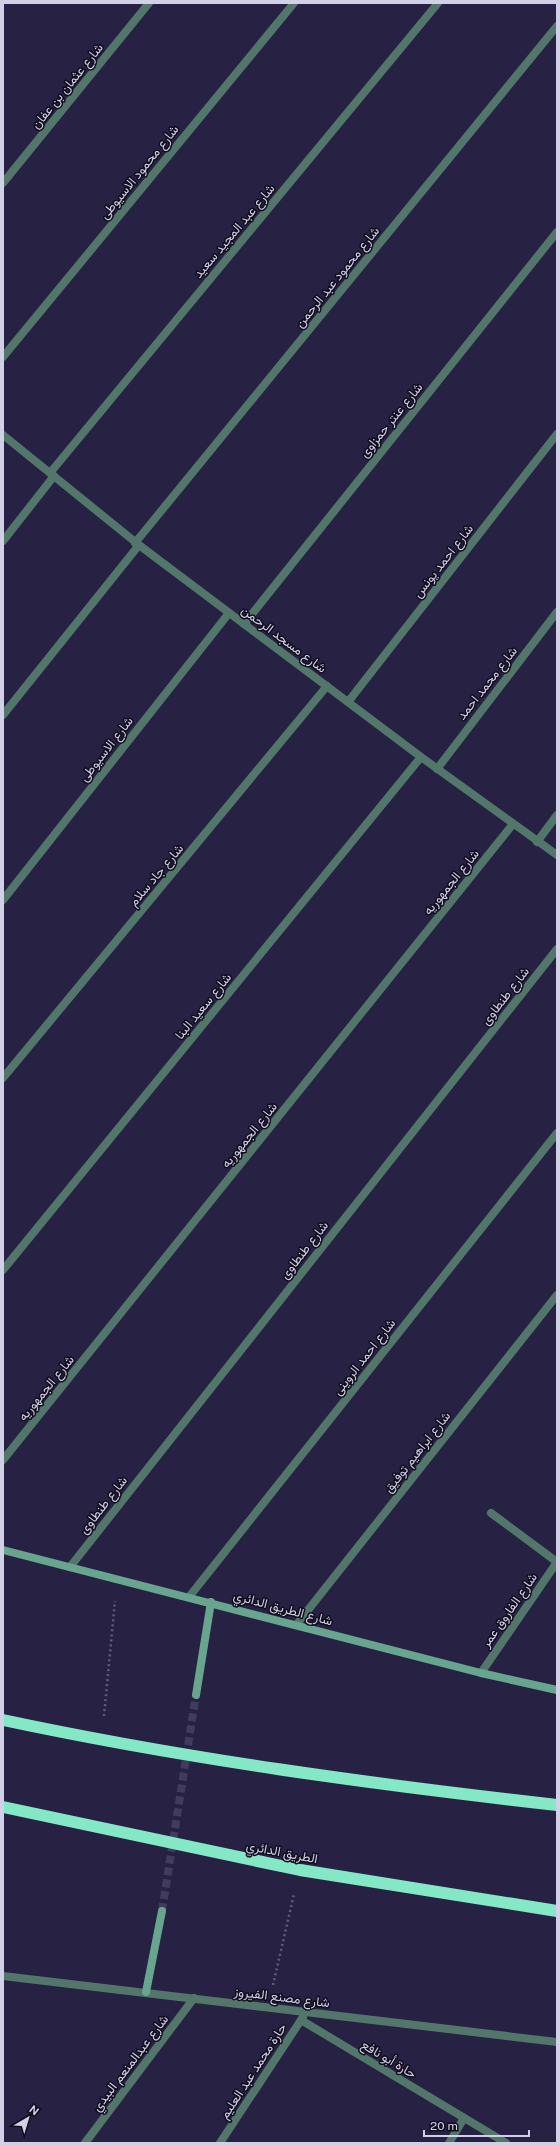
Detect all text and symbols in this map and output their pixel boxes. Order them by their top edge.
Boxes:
street label: شارع عثمان بن عفان [28,40,108,133]
street label: شارع محمود الاسيوطى [97,122,183,223]
street label: شارع عبد المجيد سعيد [190,181,279,282]
street label: شارع محمود عبد الرحمن [292,224,384,332]
street label: شارع عنتر حمزاوى [356,380,427,462]
street label: شارع احمد يونس [410,521,478,602]
street label: شارع مسجد الرحمن [237,602,329,677]
street label: شارع محمد احمد [454,643,522,724]
street label: شارع الاسيوطى [76,714,138,786]
street label: شارع جاد سلام [126,841,188,910]
street label: شارع الجمهوريه [420,846,484,919]
street label: شارع طنطاوى [478,964,534,1029]
street label: شارع سعيد البنا [172,970,236,1043]
street label: شارع الجمهوريه [218,1099,282,1172]
street label: شارع طنطاوى [277,1218,333,1283]
street label: شارع احمد الروينى [330,1316,400,1399]
street label: شارع الجمهوريه [15,1352,79,1425]
street label: شارع ابراهيم توفيق [381,1408,455,1497]
street label: شارع طنطاوى [76,1473,132,1538]
street label: شارع الفاروق عمر [477,1570,542,1652]
street label: شارع الطريق الدائري [231,1588,334,1631]
street label: الطريق الدائري [244,1838,319,1869]
street label: شارع مصنع الفيروز [232,1984,331,2012]
street label: شارع عبدالمنعم البيدي [89,2012,174,2116]
street label: حارة محمد عبد العليم [217,2020,290,2122]
street label: حارة أبو نافع [358,2037,419,2083]
north arrow [8,2098,48,2138]
text: N [27,2103,41,2117]
scale bar [424,2112,529,2138]
text: 20 m [430,2119,458,2133]

